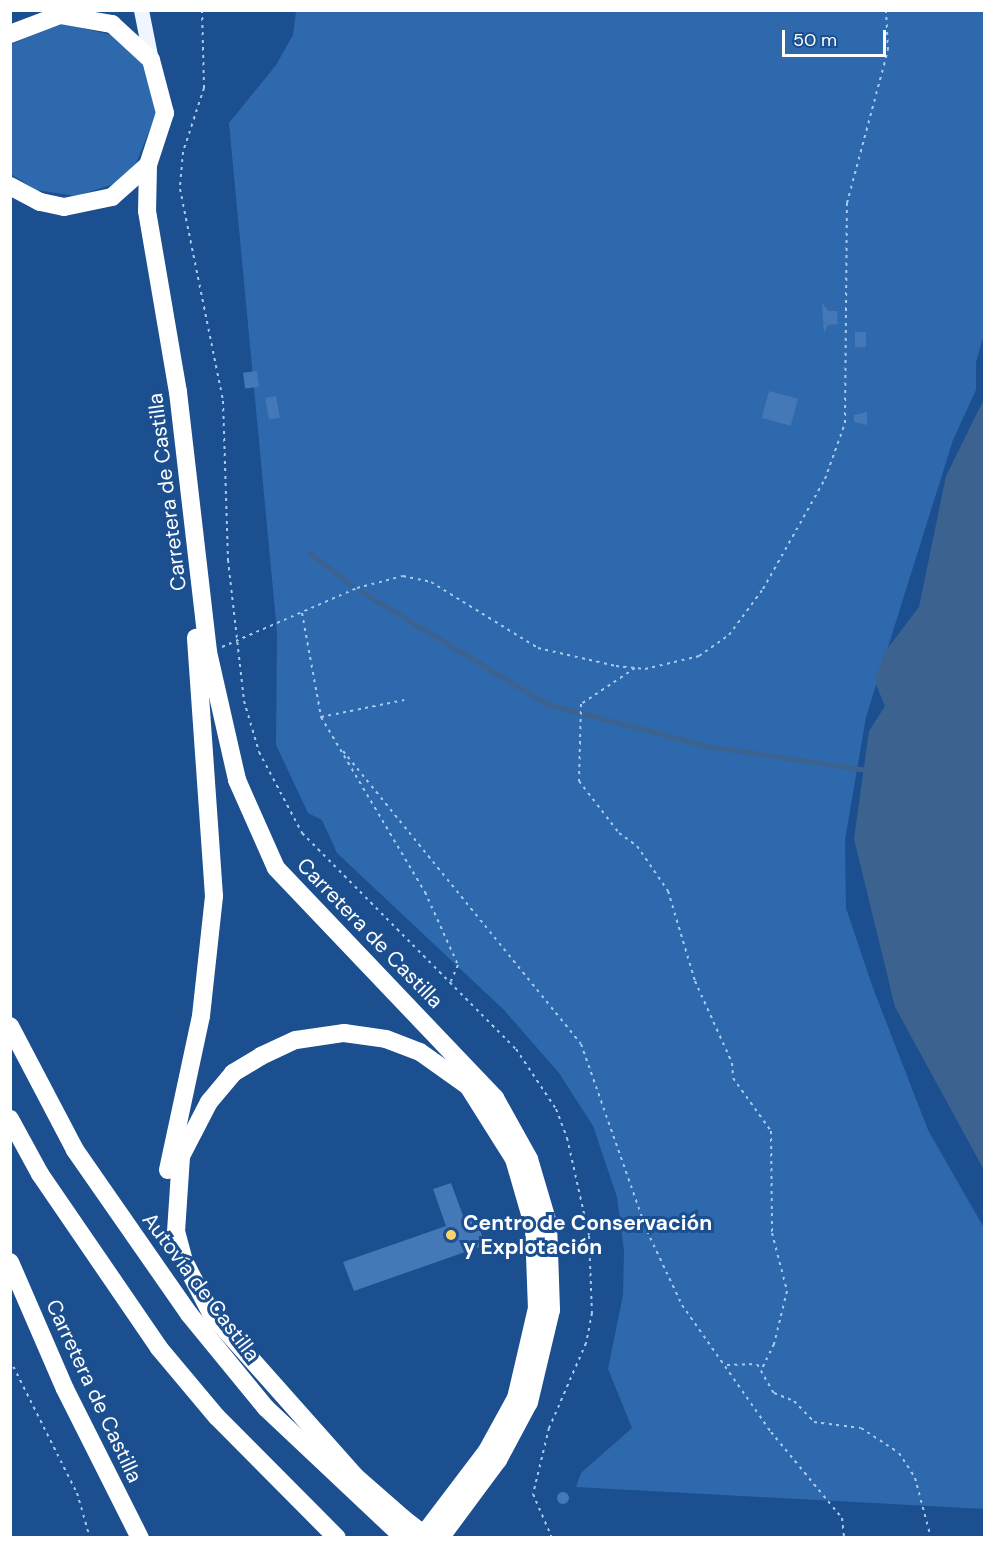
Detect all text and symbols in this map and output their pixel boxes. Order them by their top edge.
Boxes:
scale bar [785,18,888,56]
text: 50 m [793,28,837,52]
street label: Carretera de Castilla [142,392,192,592]
street label: Carretera de Castilla [292,853,448,1013]
street label: Autovía de Castilla [137,1208,265,1366]
place label: Centro de Conservación y Explotación [463,1210,712,1260]
marker: Centro de Conservación y Explotación [444,1228,458,1242]
street label: Carretera de Castilla [40,1295,148,1487]

